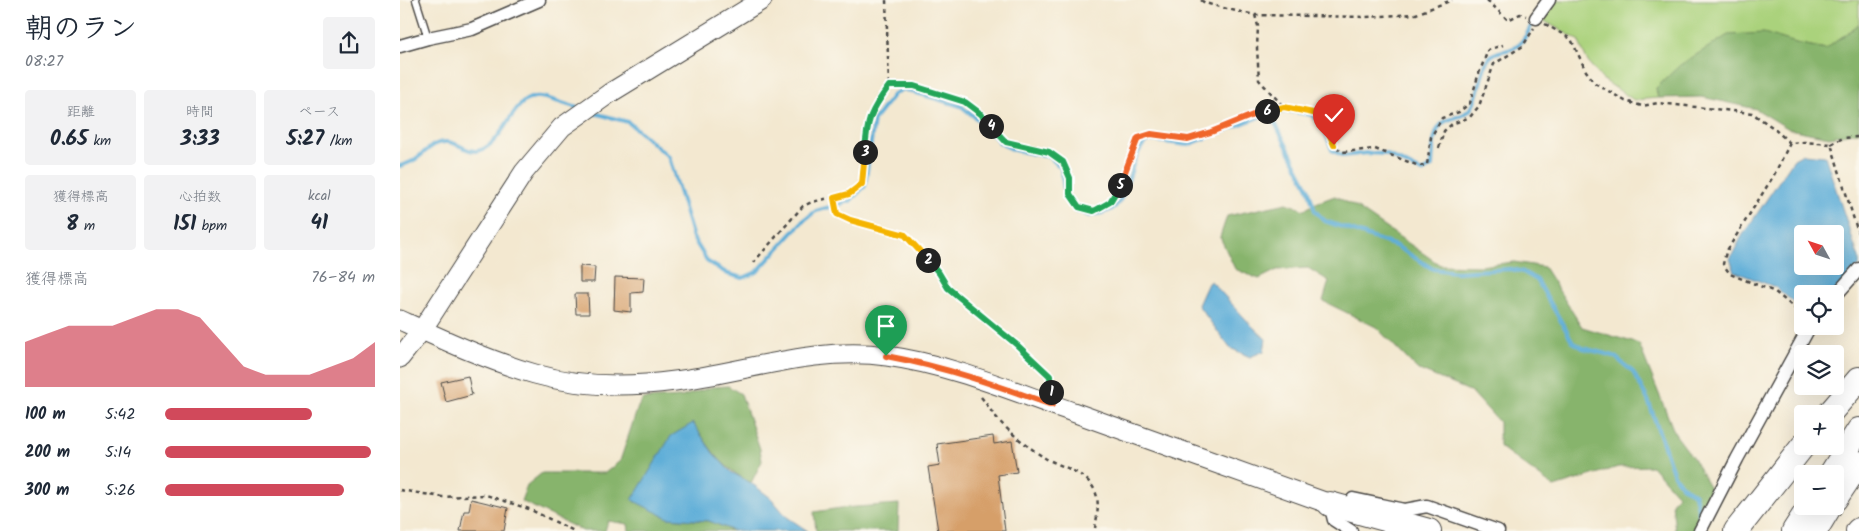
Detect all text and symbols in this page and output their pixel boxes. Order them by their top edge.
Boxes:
text: 朝のラン [25,7,137,52]
button: share [323,17,375,69]
text: 08:27 [25,49,63,74]
pin [1313,94,1355,145]
pin: 6 [1254,98,1280,124]
text: 6 [1264,100,1271,122]
text: 距離 [67,101,95,123]
text: 時間 [186,101,214,123]
text: ペース [299,101,340,123]
icon: check [1320,101,1348,129]
pin: 4 [978,114,1004,138]
text: 4 [988,115,995,137]
text: 0.65 [50,123,88,156]
text: 3:33 [180,123,220,156]
text: 5:27 [286,123,324,156]
text: km [88,130,111,152]
text: /km [324,130,352,152]
pin: 3 [852,140,878,164]
text: 3 [862,141,869,163]
pin: 5 [1108,172,1132,198]
text: 5 [1117,174,1124,196]
text: kcal [308,185,331,207]
text: 獲得標高 [53,186,109,208]
text: 心拍数 [179,186,221,208]
text: 41 [310,207,328,240]
text: 8 [66,208,78,241]
text: 151 [173,208,196,241]
text: m [78,215,95,237]
text: bpm [196,215,227,237]
north arrow [1794,225,1844,275]
map controls [1794,225,1844,515]
pin: 2 [916,248,940,272]
text: 2 [924,249,933,271]
text: 76–84 m [311,265,375,290]
text: 獲得標高 [25,267,89,292]
button: locate [1794,285,1844,335]
pin [865,305,907,356]
icon: arrive [872,312,900,340]
button: layers [1794,345,1844,395]
pin: 1 [1038,380,1064,404]
text: 1 [1049,381,1054,403]
text: 100 m [25,402,66,427]
text: 5:42 [105,402,136,427]
button: + [1794,405,1844,455]
text: 200 m [25,440,70,465]
text: 5:14 [105,440,131,465]
button: − [1794,465,1844,515]
text: 300 m [25,478,69,503]
text: 5:26 [105,478,136,503]

